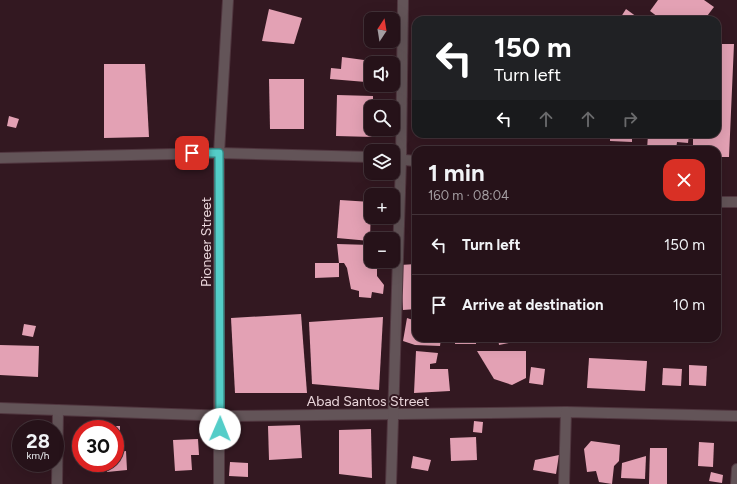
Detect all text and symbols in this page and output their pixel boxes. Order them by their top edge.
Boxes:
north arrow [364,12,400,48]
map controls [364,12,400,268]
text: 150 m [494,30,571,64]
icon: left [428,32,480,84]
button: sound [364,56,400,92]
text: Turn left [494,64,561,86]
button: search [364,100,400,136]
icon: left [493,108,515,130]
icon: ahead [535,108,557,130]
icon: ahead [577,108,599,130]
icon: right [619,108,641,130]
pin [175,136,209,170]
icon: arrive [181,142,203,164]
button: layers [364,144,400,180]
text: 1 min [428,158,485,187]
button: close [663,159,705,201]
button: + [364,188,400,224]
text: 160 m · 08:04 [428,188,509,203]
street label: Pioneer Street [198,197,215,287]
button: − [364,232,400,268]
icon: left [428,234,450,256]
text: Turn left [462,236,520,254]
text: 150 m [664,236,705,254]
icon: arrive [428,294,450,316]
text: Arrive at destination [462,296,603,314]
text: 10 m [673,296,705,314]
street label: Abad Santos Street [307,393,429,410]
position arrow [199,408,241,450]
speed limit sign: 30 [72,420,124,472]
text: 28 [26,429,50,453]
text: km/h [27,449,49,462]

